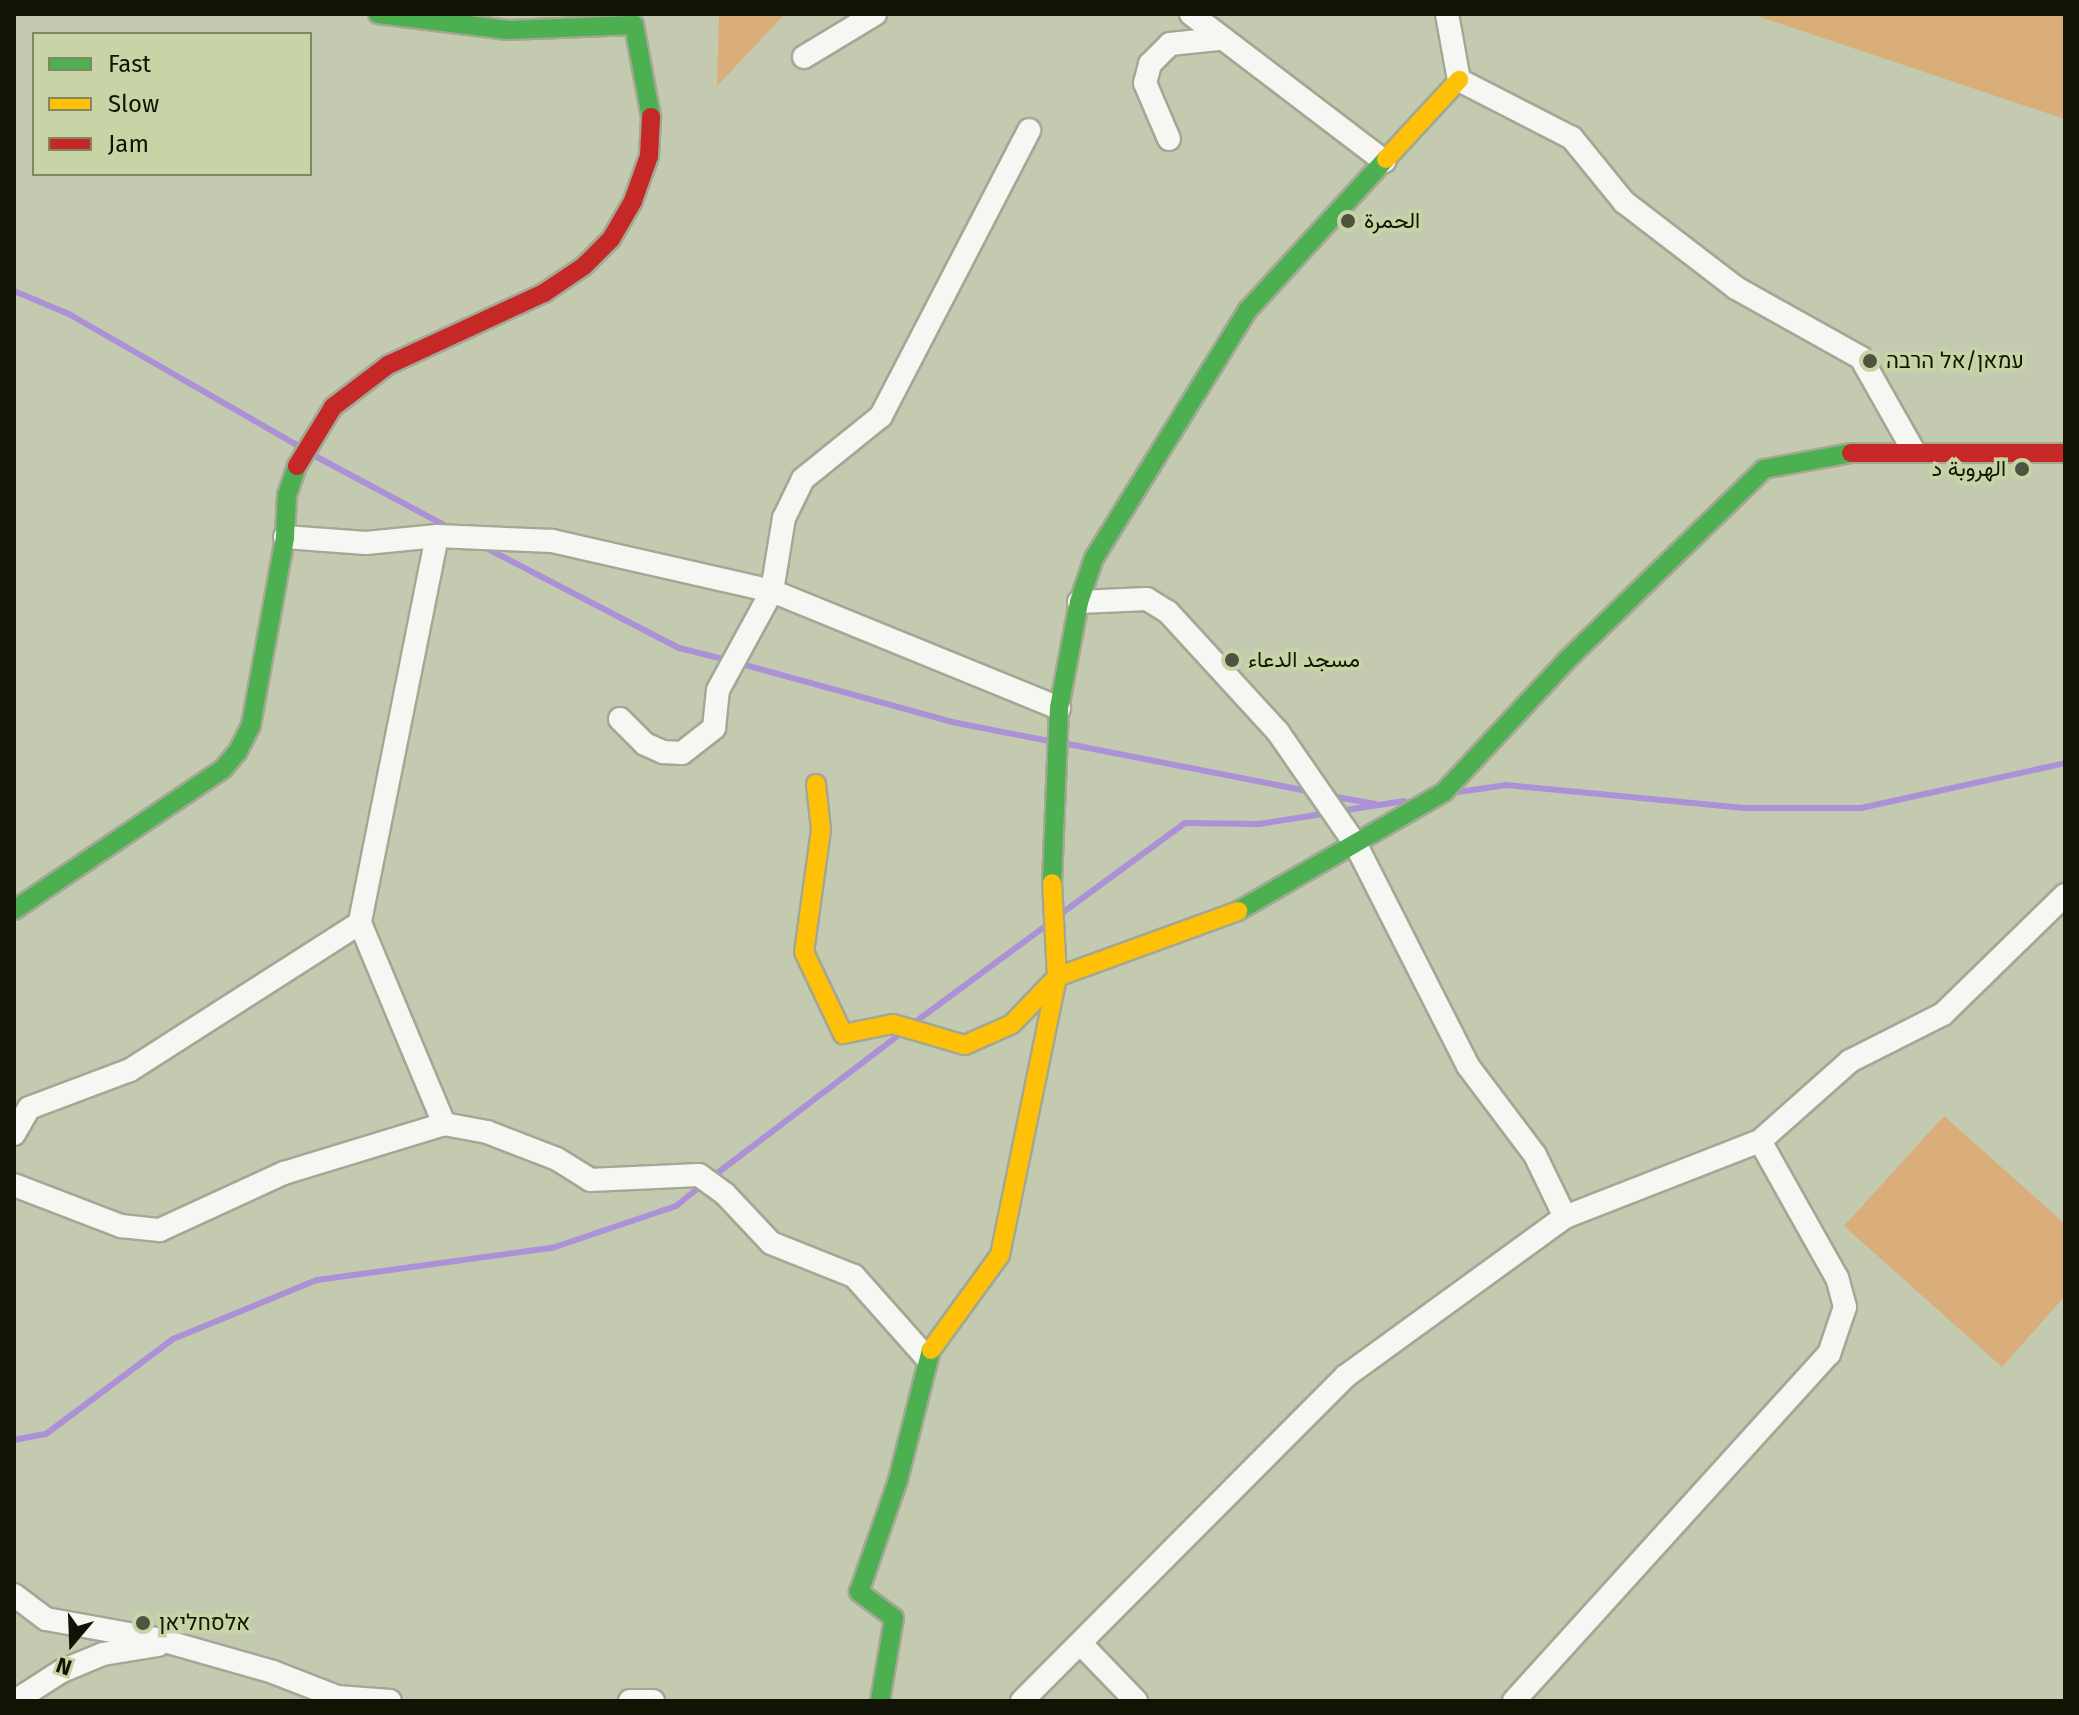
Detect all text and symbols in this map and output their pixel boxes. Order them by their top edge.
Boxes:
legend [32,32,312,176]
text: Fast [108,50,151,78]
text: Slow [108,90,159,118]
text: Jam [108,130,149,158]
place label: الحمرة [1364,208,1420,234]
marker: الحمرة [1339,212,1357,230]
place label: עמאן/אל הרבה [1886,348,2024,374]
marker: עמאן/אל הרבה [1861,352,1879,370]
place label: الهروبة د [1931,456,2006,482]
marker: الهروبة د [2013,460,2031,478]
place label: مسجد الدعاء [1248,647,1360,673]
marker: مسجد الدعاء [1223,651,1241,669]
north arrow [32,1603,112,1683]
place label: אלסחליאן [159,1610,250,1636]
marker: אלסחליאן [134,1614,152,1632]
text: N [53,1651,75,1681]

